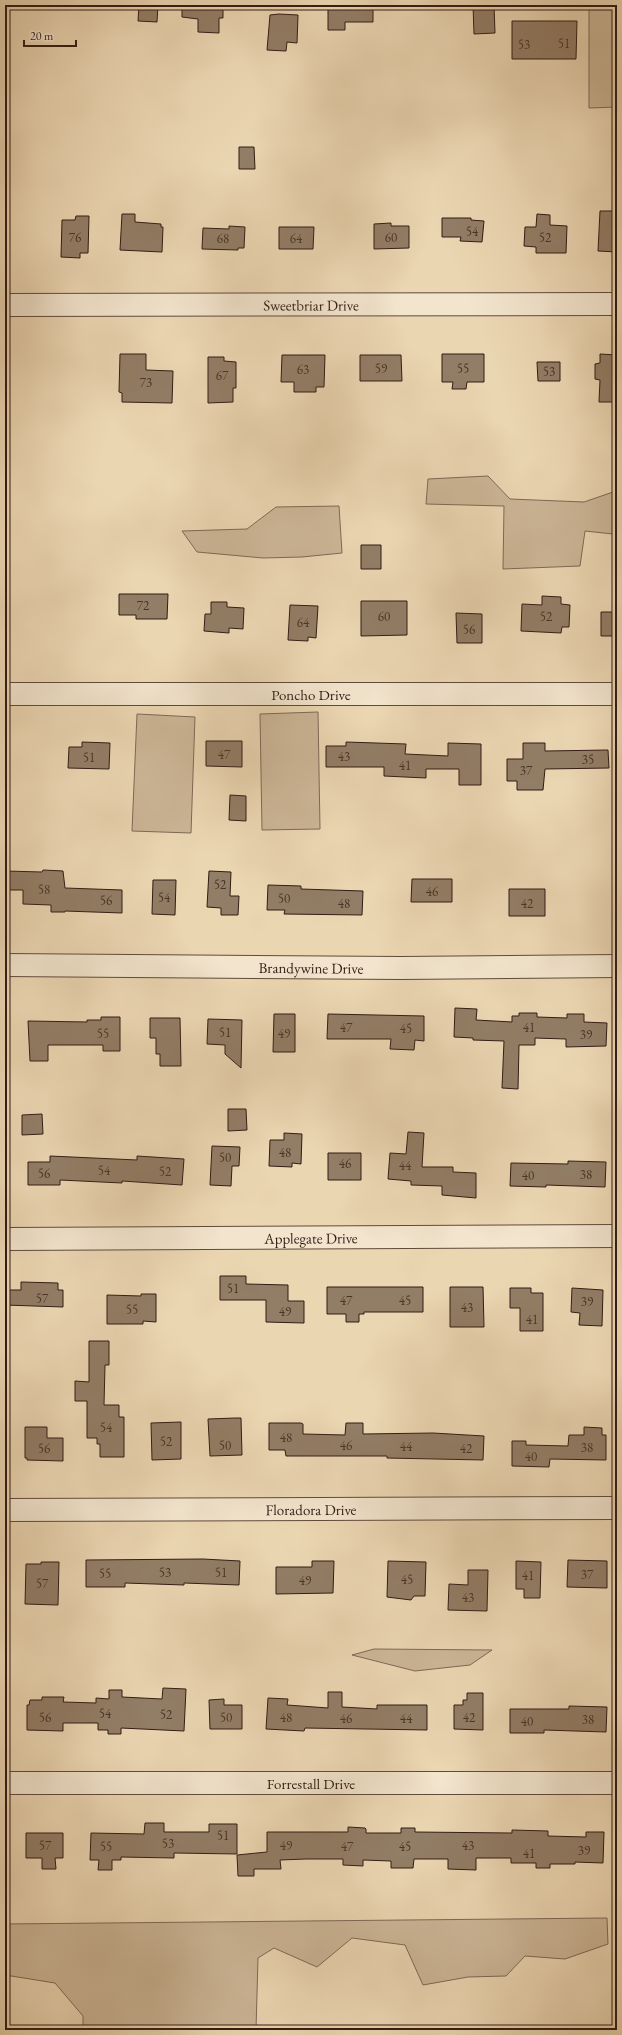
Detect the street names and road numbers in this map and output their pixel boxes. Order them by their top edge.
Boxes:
street label: Sweetbriar Drive [263,295,359,314]
street label: Poncho Drive [271,685,351,704]
street label: Brandywine Drive [259,957,364,977]
street label: Applegate Drive [263,1228,358,1247]
street label: Floradora Drive [266,1499,357,1519]
street label: Forrestall Drive [267,1774,355,1793]

